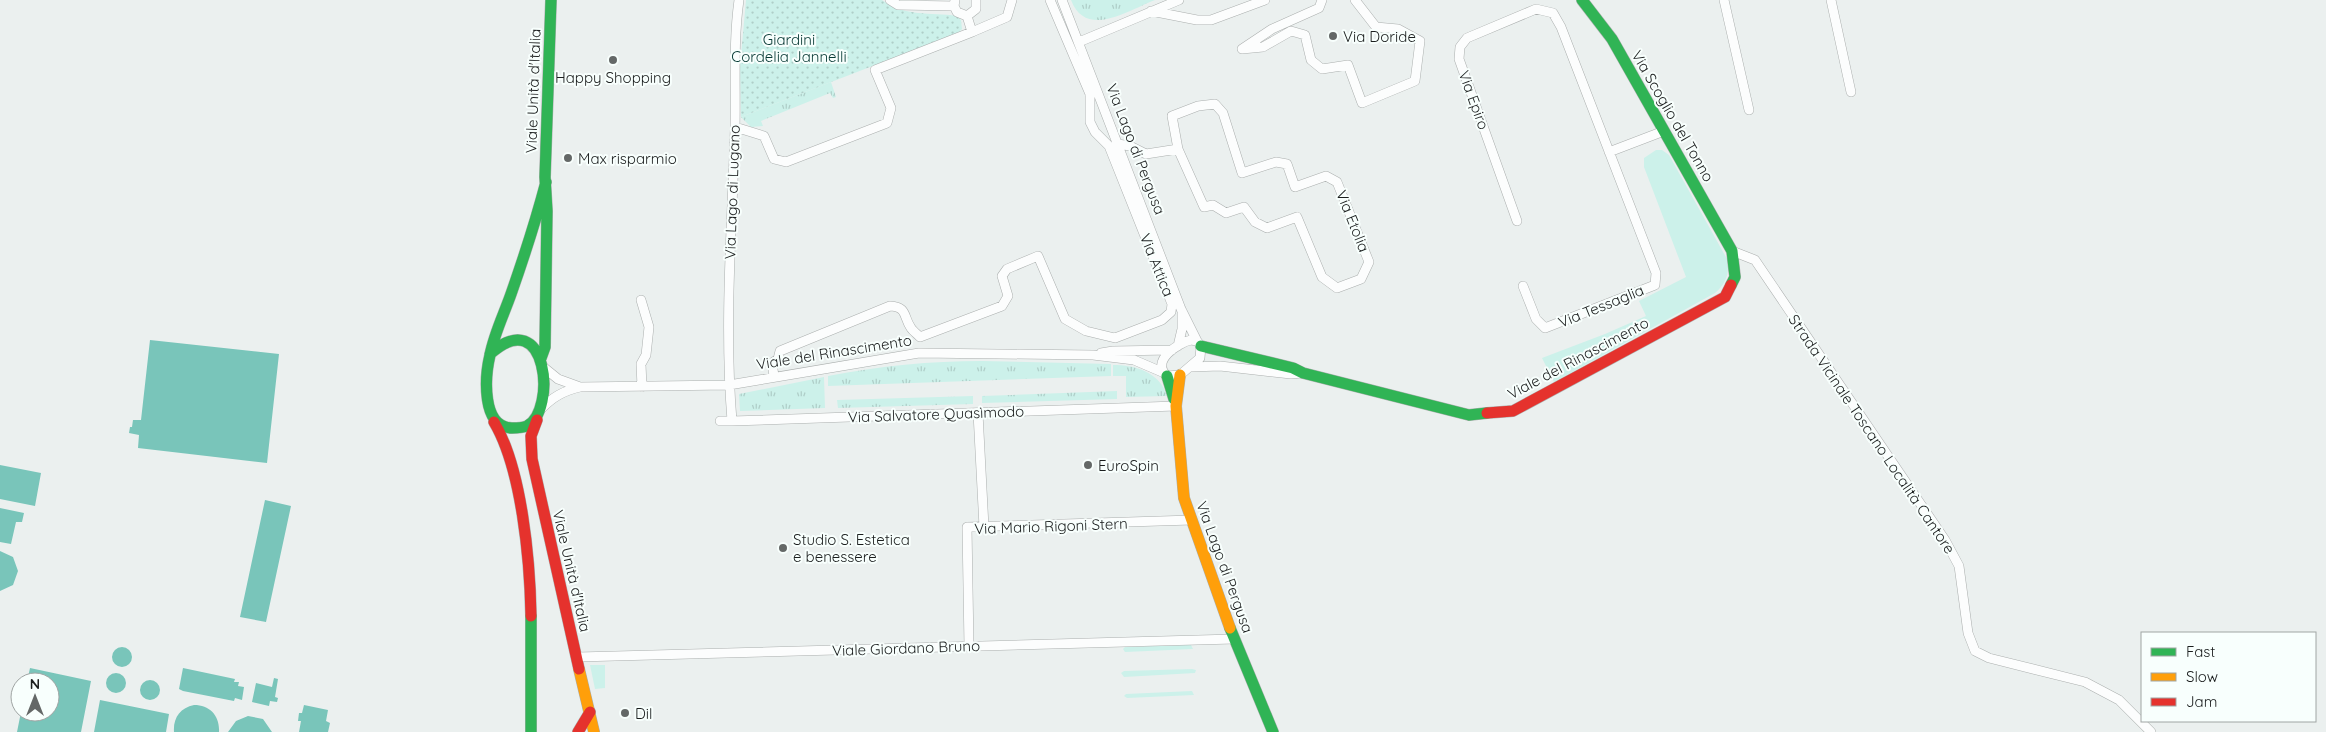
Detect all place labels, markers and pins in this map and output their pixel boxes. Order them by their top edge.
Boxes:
place label: Via Doride [1343,27,1416,46]
marker: Via Doride [1327,30,1339,42]
marker: Happy Shopping [607,54,619,66]
place label: Happy Shopping [555,68,671,87]
place label: Max risparmio [578,149,677,168]
marker: Max risparmio [562,152,574,164]
place label: EuroSpin [1098,456,1159,475]
marker: EuroSpin [1082,459,1094,471]
place label: Studio S. Estetica e benessere [793,530,910,566]
marker: Studio S. Estetica e benessere [777,542,789,554]
place label: Dil [635,704,652,723]
marker: Dil [619,707,631,719]

